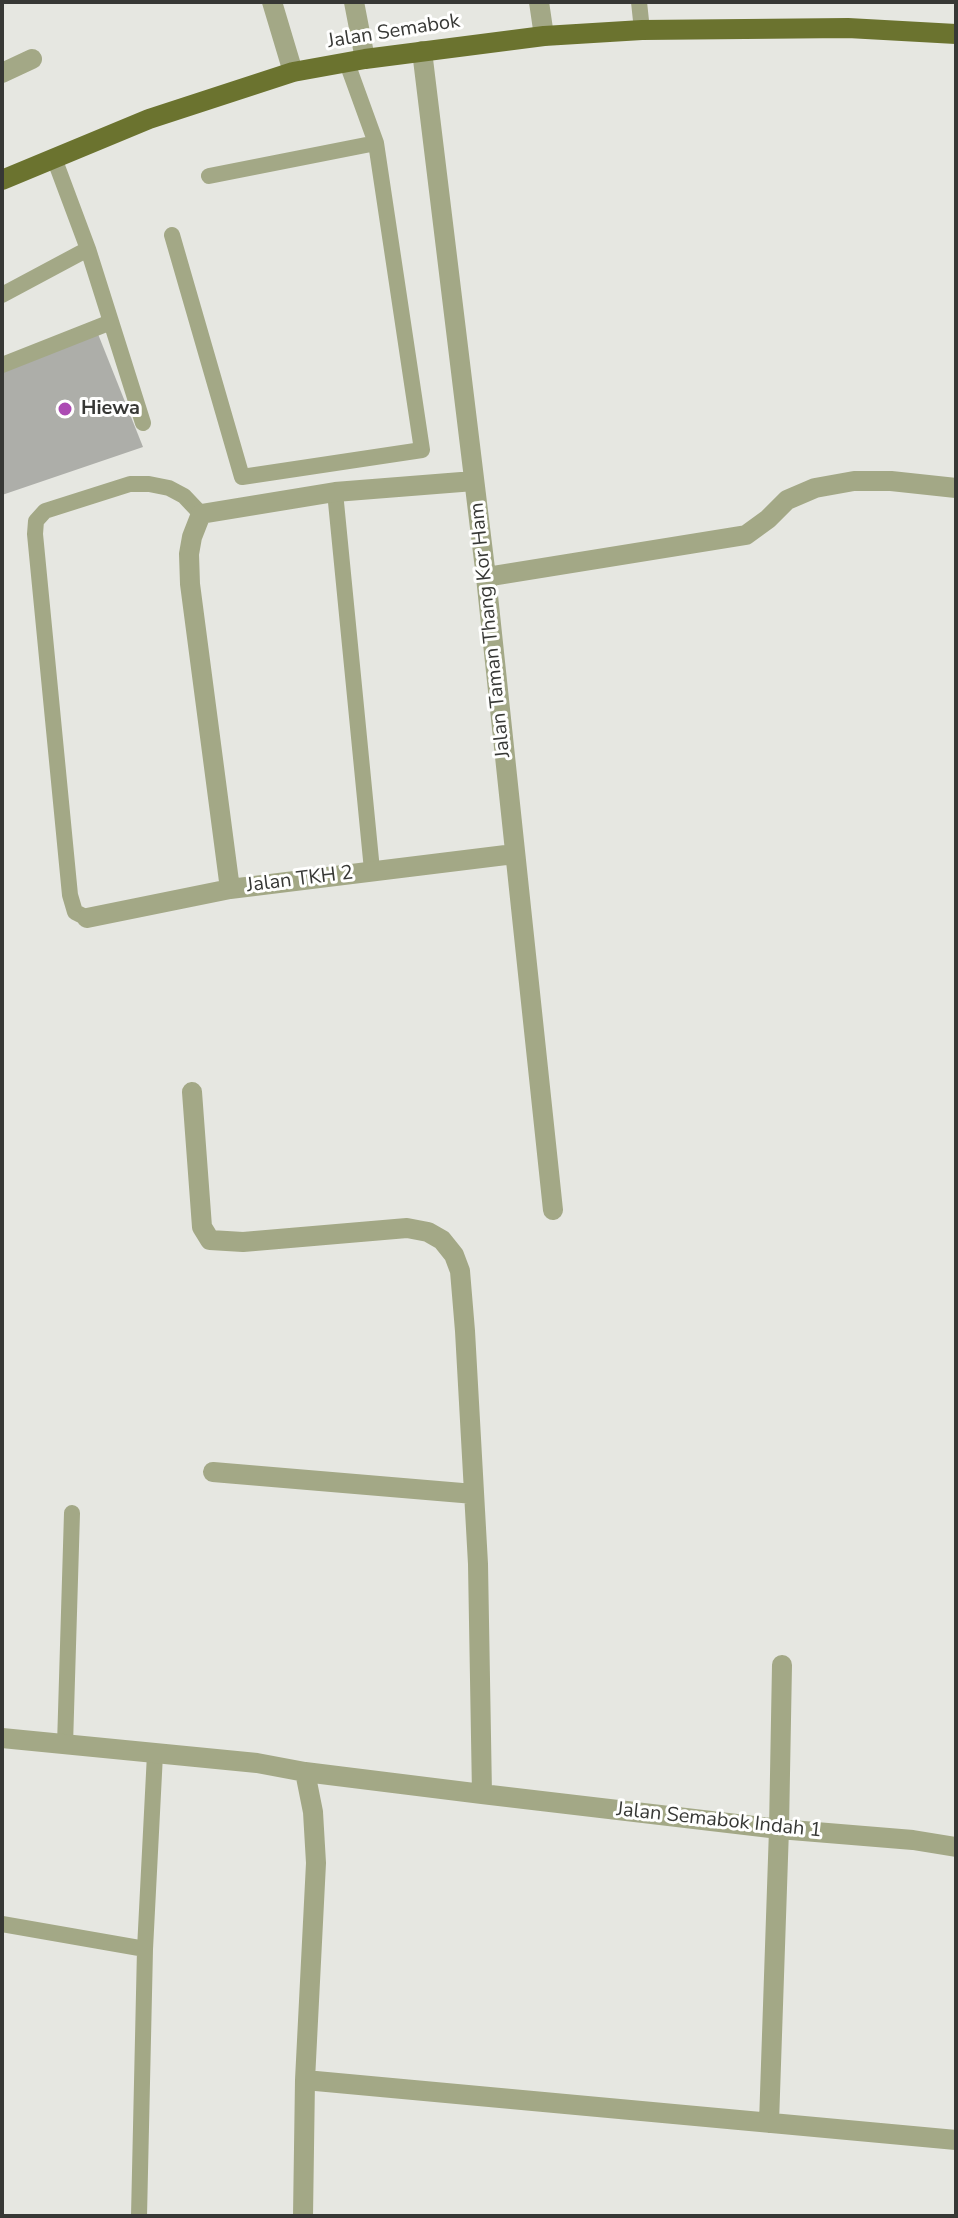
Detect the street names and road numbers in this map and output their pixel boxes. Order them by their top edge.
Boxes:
street label: Jalan Semabok [326,10,462,54]
street label: Jalan Taman Thang Kor Ham [466,501,516,759]
street label: Jalan TKH 2 [245,862,355,898]
street label: Jalan Semabok Indah 1 [615,1798,823,1844]

